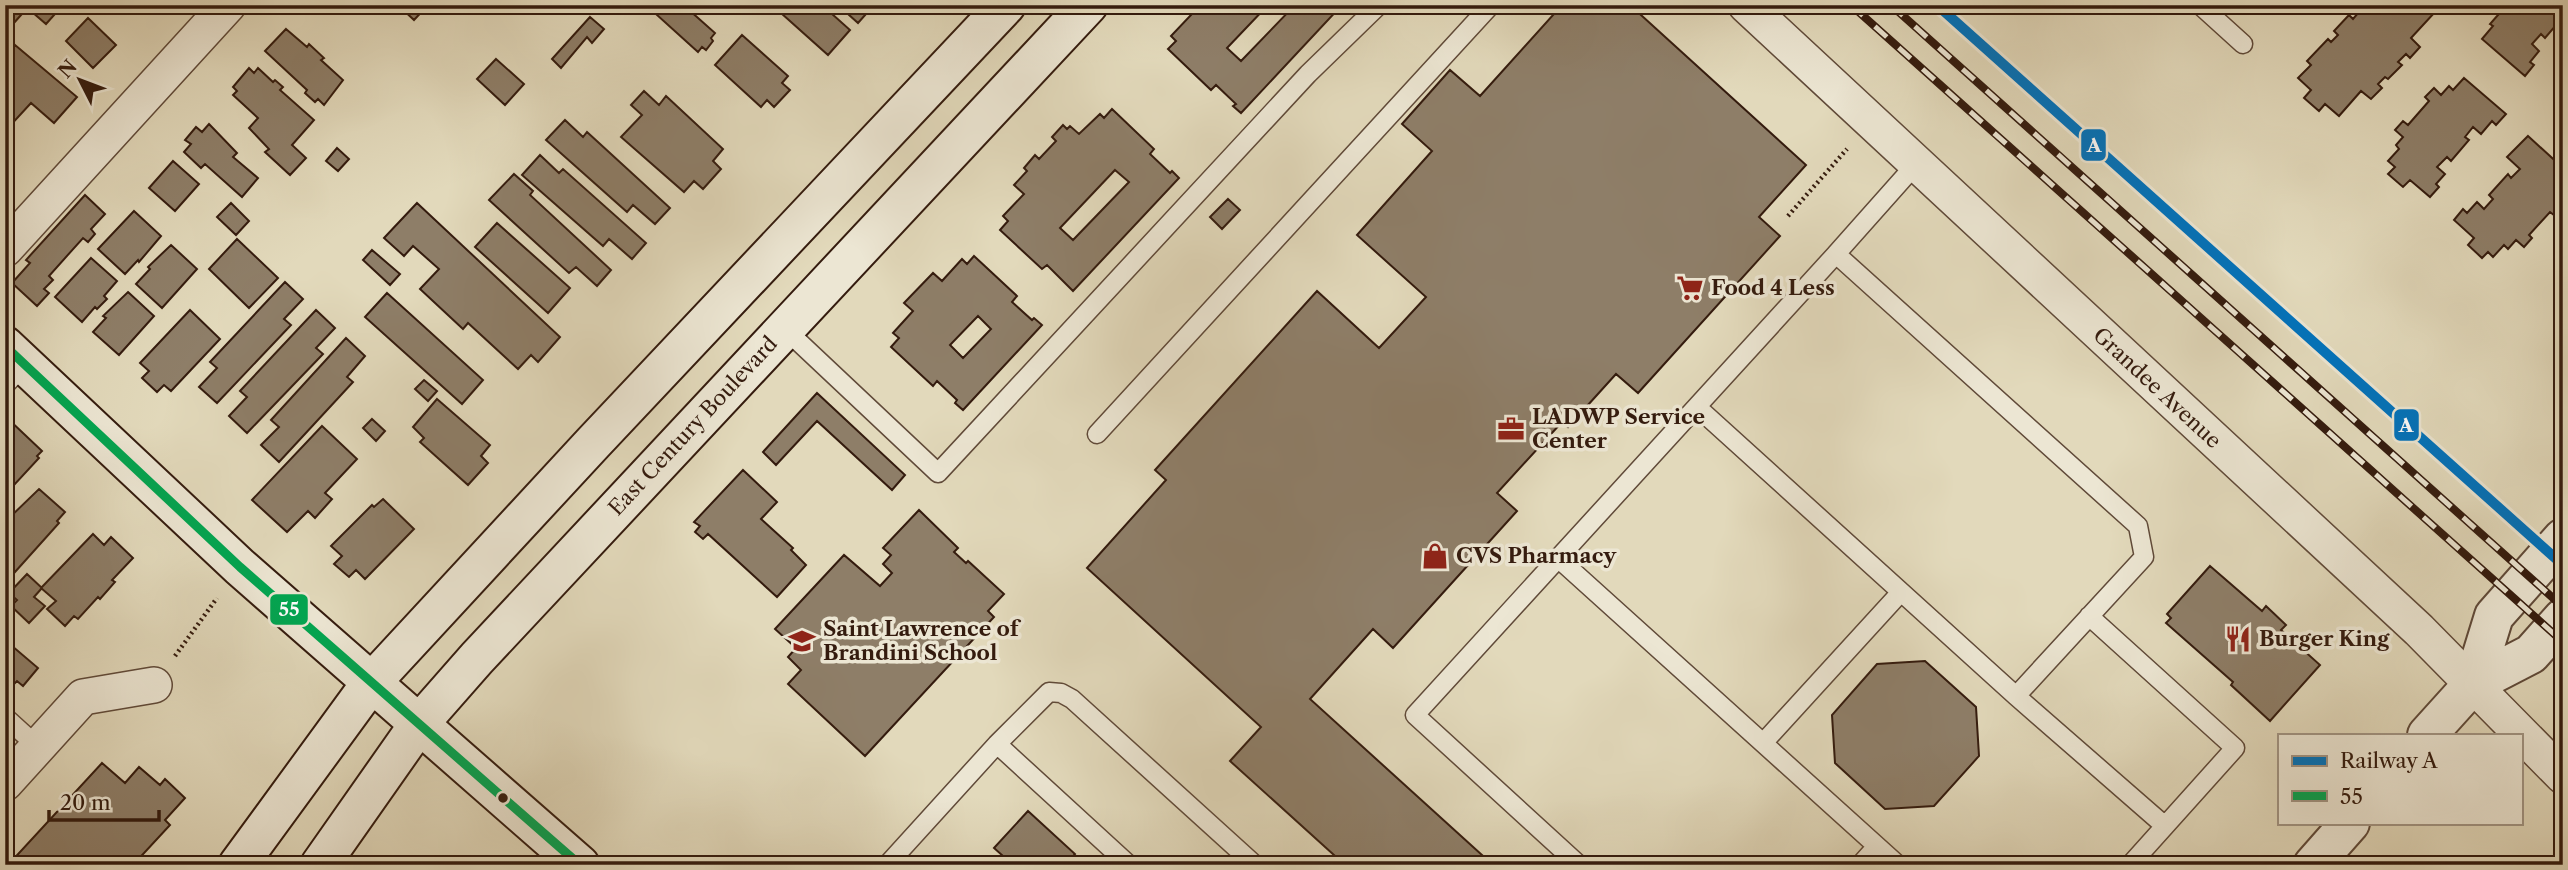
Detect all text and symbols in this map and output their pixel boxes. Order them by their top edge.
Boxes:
north arrow [46,46,116,116]
text: N [54,55,82,83]
line badge: A [2080,128,2107,162]
text: A [2086,134,2103,157]
supermarket icon: Food 4 Less [1675,273,1705,303]
place label: Food 4 Less [1711,275,1835,300]
street label: Grandee Avenue [2088,322,2226,453]
street label: East Century Boulevard [603,331,782,520]
place label: LADWP Service Center [1532,404,1705,453]
line badge: A [2393,408,2420,442]
office icon: LADWP Service Center [1496,414,1526,444]
text: A [2398,414,2415,437]
shop icon: CVS Pharmacy [1420,541,1450,571]
place label: CVS Pharmacy [1456,543,1617,568]
line badge: 55 [269,593,309,626]
text: 55 [279,598,299,621]
place label: Saint Lawrence of Brandini School [823,616,1022,665]
restaurant icon: Burger King [2223,624,2253,654]
school or university icon: Saint Lawrence of Brandini School [787,626,817,656]
place label: Burger King [2259,626,2390,651]
legend [2278,734,2522,824]
text: Railway A [2340,748,2438,773]
scale bar [49,779,159,823]
text: 55 [2340,784,2363,809]
text: 20 m [60,790,111,815]
unlabelled marker [496,791,510,805]

